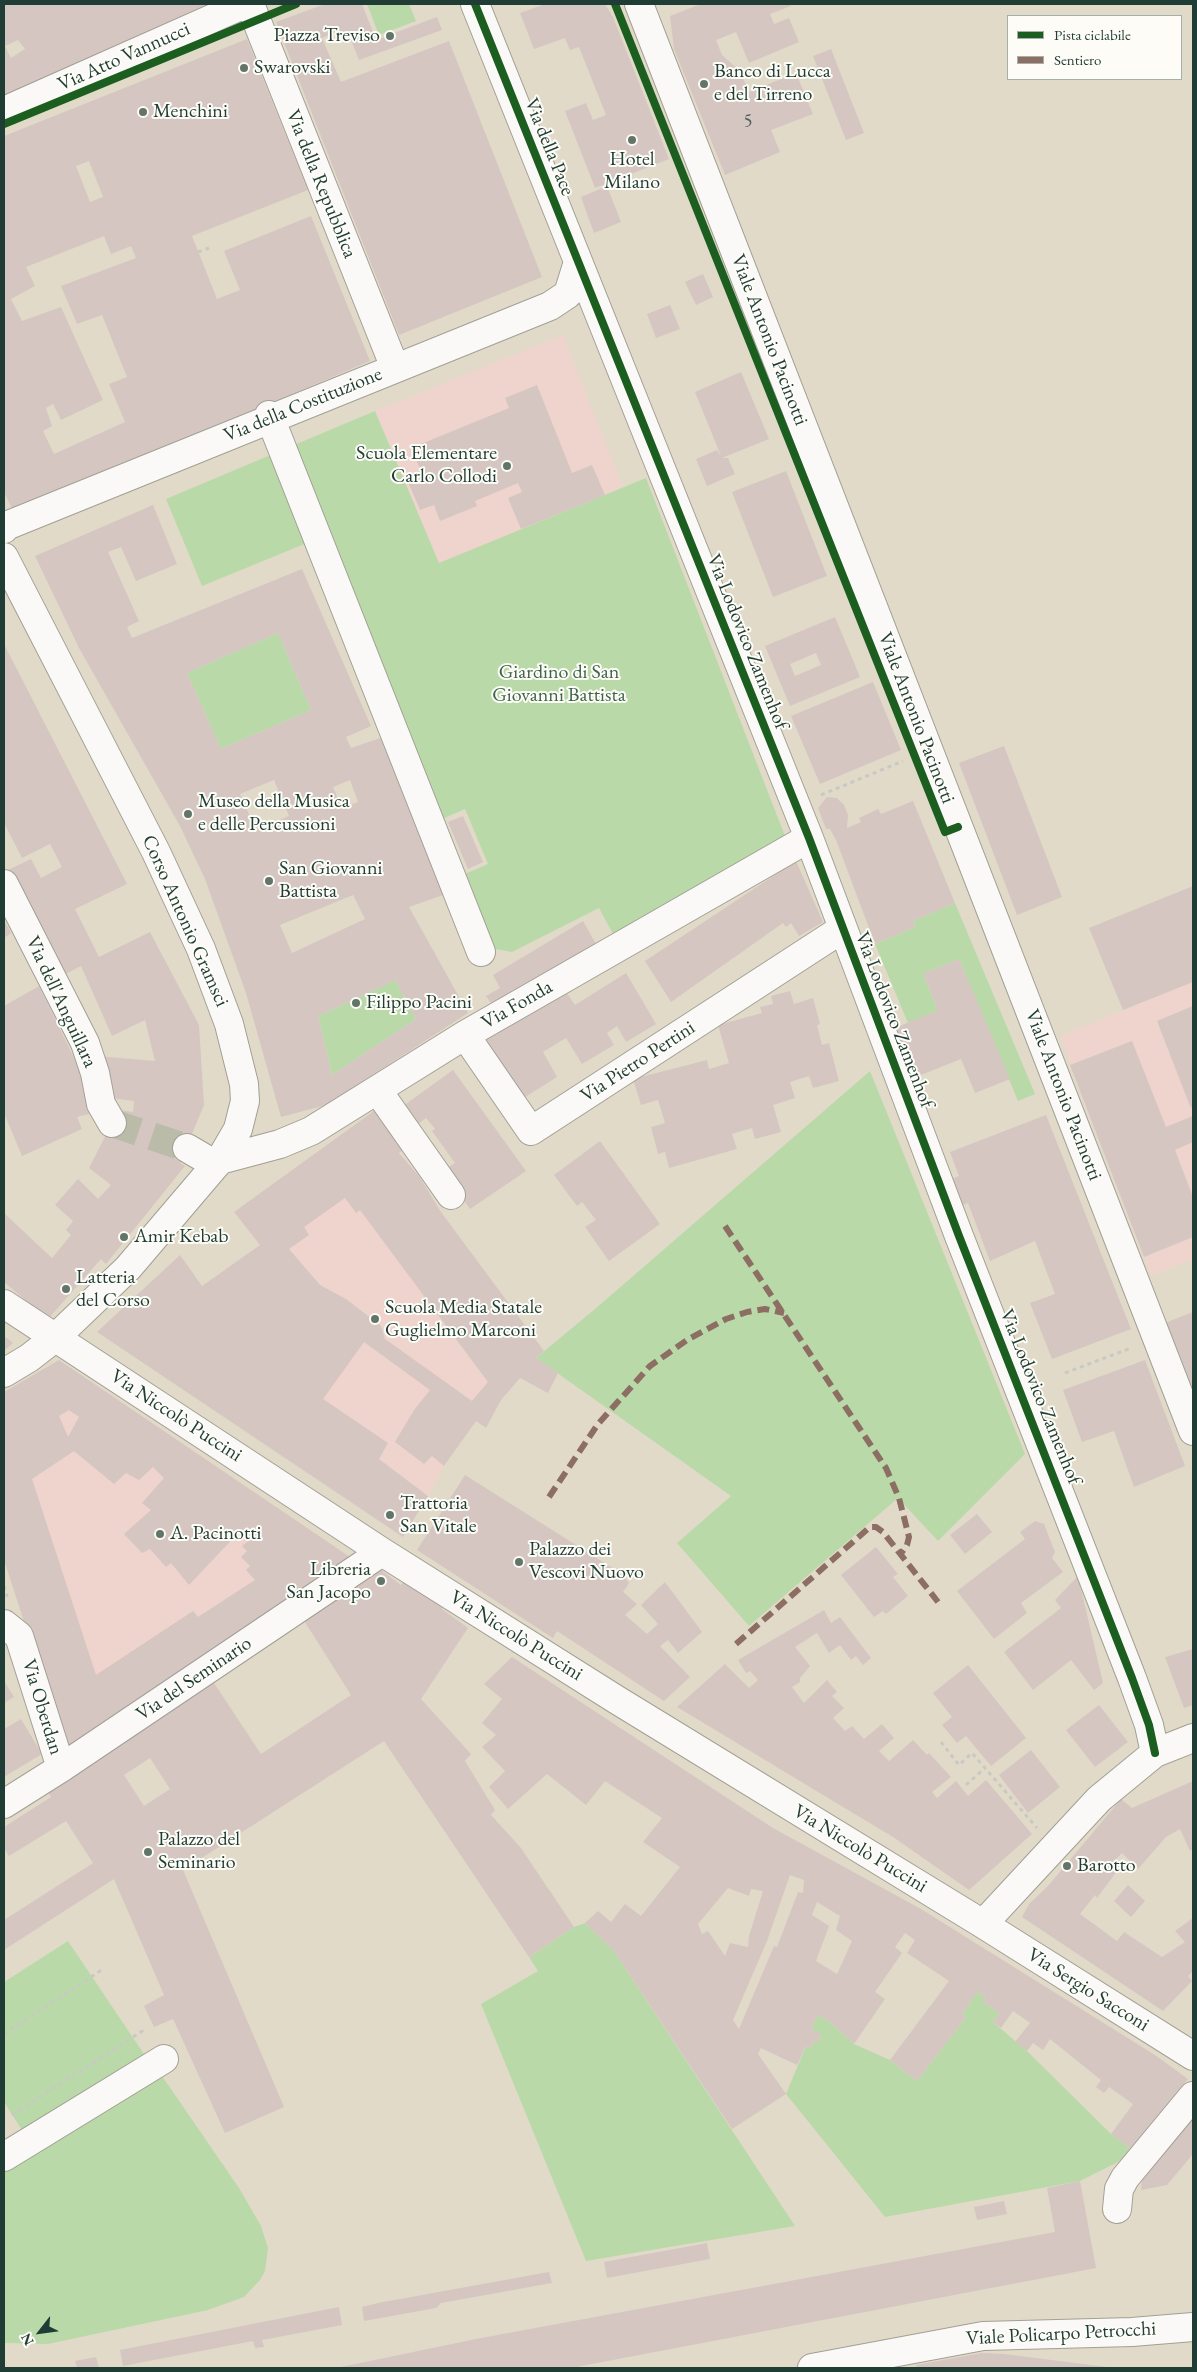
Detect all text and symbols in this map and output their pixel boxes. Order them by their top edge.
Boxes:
legend [1007,15,1182,80]
street label: Via Atto Vannucci [54,17,194,97]
place label: Piazza Treviso [274,24,380,48]
text: Pista ciclabile [1054,25,1131,44]
marker: Piazza Treviso [384,30,396,42]
text: Sentiero [1054,50,1101,69]
place label: Swarovski [254,56,330,80]
place label: Banco di Lucca e del Tirreno [714,60,831,107]
marker: Swarovski [238,62,250,74]
marker: Banco di Lucca e del Tirreno [698,78,710,90]
street label: Via della Pace [519,95,579,199]
place label: Menchini [153,100,228,124]
marker: Menchini [137,106,149,118]
street label: Via della Repubblica [280,106,362,262]
house number: 5 [744,111,752,133]
marker: Hotel Milano [626,134,638,146]
place label: Hotel Milano [604,148,660,195]
street label: Viale Antonio Pacinotti [725,251,813,429]
street label: Via della Costituzione [220,362,386,448]
place label: Scuola Elementare Carlo Collodi [356,442,497,489]
marker: Scuola Elementare Carlo Collodi [501,460,513,472]
street label: Via Lodovico Zamenhof [701,551,793,733]
street label: Viale Antonio Pacinotti [872,629,960,807]
park label: Giardino di San Giovanni Battista [492,661,626,708]
place label: Museo della Musica e delle Percussioni [198,790,350,837]
marker: Museo della Musica e delle Percussioni [182,808,194,820]
street label: Corso Antonio Gramsci [136,831,234,1011]
place label: San Giovanni Battista [279,857,382,904]
marker: San Giovanni Battista [263,875,275,887]
street label: Via Lodovico Zamenhof [849,928,939,1112]
street label: Via dell'Anguillara [20,932,102,1072]
street label: Via Fonda [477,975,557,1035]
place label: Filippo Pacini [366,991,472,1015]
marker: Filippo Pacini [350,997,362,1009]
street label: Viale Antonio Pacinotti [1019,1006,1107,1184]
street label: Via Pietro Pertini [576,1016,700,1108]
place label: Amir Kebab [134,1225,229,1249]
marker: Amir Kebab [118,1231,130,1243]
place label: Latteria del Corso [76,1266,150,1313]
marker: Latteria del Corso [60,1283,72,1295]
place label: Scuola Media Statale Guglielmo Marconi [385,1296,542,1343]
street label: Via Lodovico Zamenhof [994,1306,1086,1488]
marker: Scuola Media Statale Guglielmo Marconi [369,1313,381,1325]
street label: Via Niccolò Puccini [106,1364,246,1468]
place label: Trattoria San Vitale [400,1492,477,1539]
marker: Trattoria San Vitale [384,1509,396,1521]
place label: A. Pacinotti [170,1522,261,1546]
marker: A. Pacinotti [154,1528,166,1540]
place label: Palazzo dei Vescovi Nuovo [529,1538,644,1585]
marker: Palazzo dei Vescovi Nuovo [513,1556,525,1568]
place label: Libreria San Jacopo [286,1558,371,1605]
marker: Libreria San Jacopo [375,1575,387,1587]
street label: Via Niccolò Puccini [445,1585,587,1687]
street label: Via del Seminario [132,1632,256,1726]
street label: Via Oberdan [16,1656,68,1758]
street label: Via Niccolò Puccini [789,1800,931,1898]
place label: Palazzo del Seminario [158,1828,240,1875]
marker: Palazzo del Seminario [142,1846,154,1858]
place label: Barotto [1077,1854,1136,1878]
marker: Barotto [1061,1860,1073,1872]
street label: Via Sergio Sacconi [1023,1943,1153,2037]
north arrow [15,2307,65,2357]
street label: Viale Policarpo Petrocchi [965,2317,1157,2351]
text: N [16,2330,38,2349]

